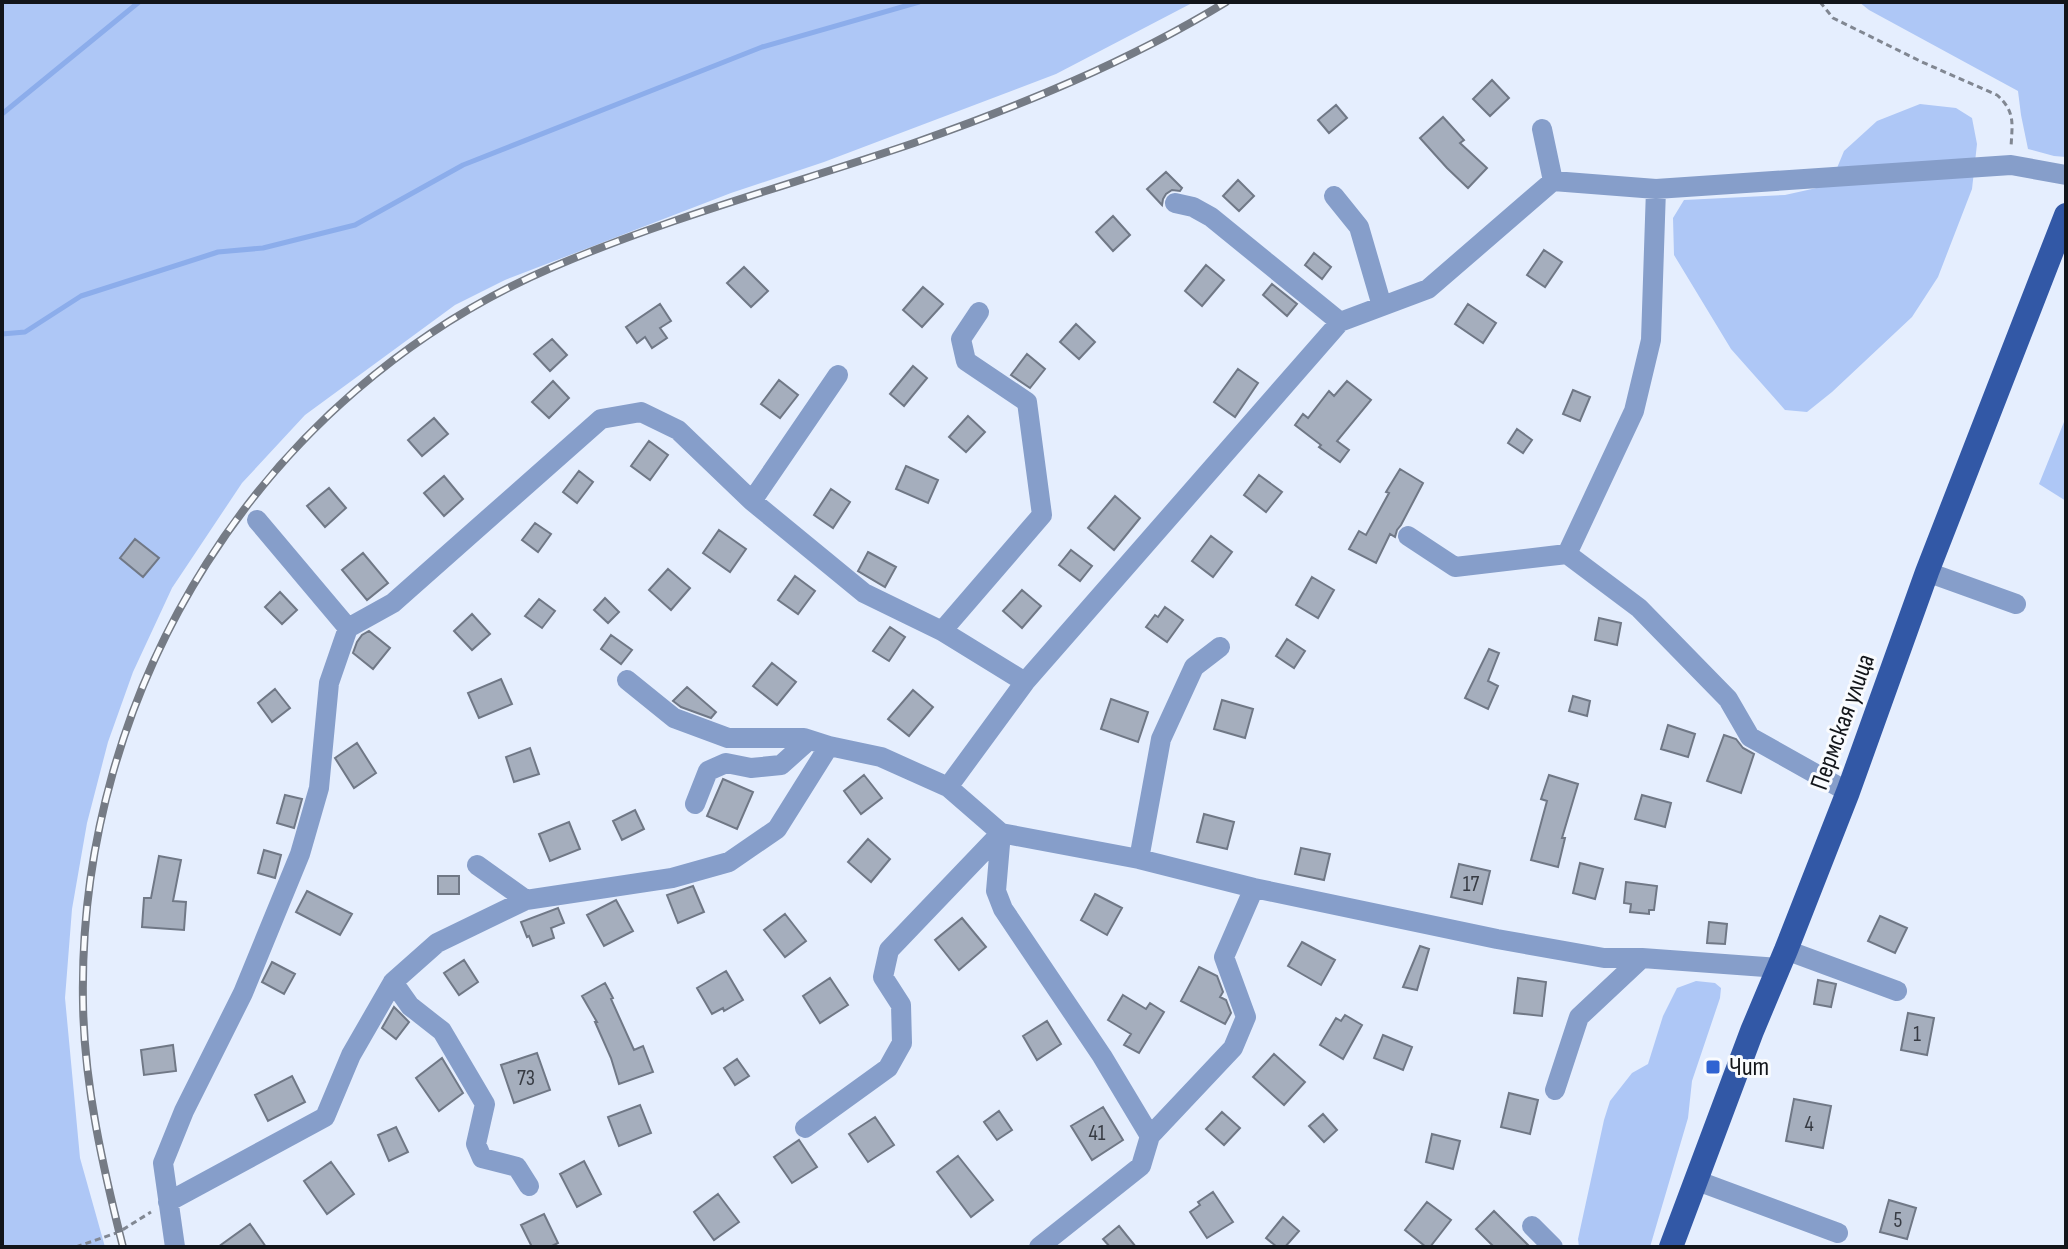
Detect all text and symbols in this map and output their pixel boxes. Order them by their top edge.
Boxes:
street label: Пермская улица [1804,650,1882,794]
house number: 17 [1463,871,1479,898]
house number: 1 [1913,1021,1921,1048]
place label: Чит [1729,1052,1769,1083]
marker: Чит [1704,1058,1722,1076]
house number: 73 [517,1065,535,1092]
house number: 4 [1804,1111,1814,1138]
house number: 41 [1089,1120,1106,1147]
house number: 5 [1894,1207,1903,1234]

